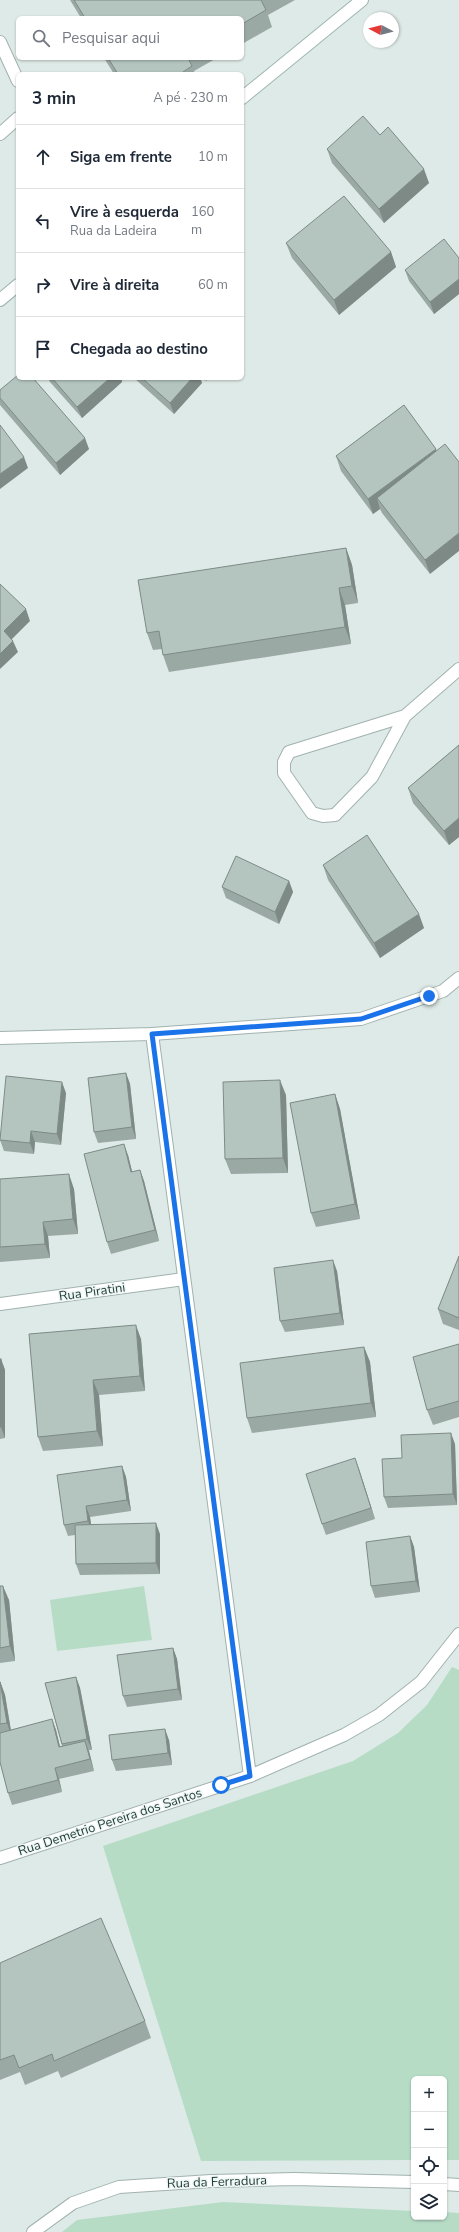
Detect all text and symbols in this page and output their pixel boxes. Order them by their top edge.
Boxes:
north arrow [363,12,399,48]
search box [16,16,244,60]
icon: search [30,27,52,49]
text: Pesquisar aqui [62,28,160,48]
text: 3 min [32,87,76,110]
text: A pé · 230 m [153,89,228,107]
icon: ahead [32,146,54,168]
text: Siga em frente [70,147,172,167]
text: 10 m [198,148,228,166]
text: Vire à esquerda [70,202,179,222]
text: 160 m [191,203,214,239]
icon: left [32,210,54,232]
text: Rua da Ladeira [70,222,157,240]
icon: right [32,274,54,296]
text: Vire à direita [70,275,159,295]
text: 60 m [198,276,228,294]
icon: arrive [32,338,54,360]
text: Chegada ao destino [70,339,208,359]
route end [420,987,438,1005]
street label: Rua Piratini [58,1278,126,1306]
route start [212,1776,230,1794]
street label: Rua Demetrio Pereira dos Santos [16,1784,204,1860]
map controls [411,2076,447,2220]
button: + [411,2076,447,2112]
button: − [411,2112,447,2148]
button: locate [411,2148,447,2184]
street label: Rua da Ferradura [167,2171,267,2193]
button: layers [411,2184,447,2220]

